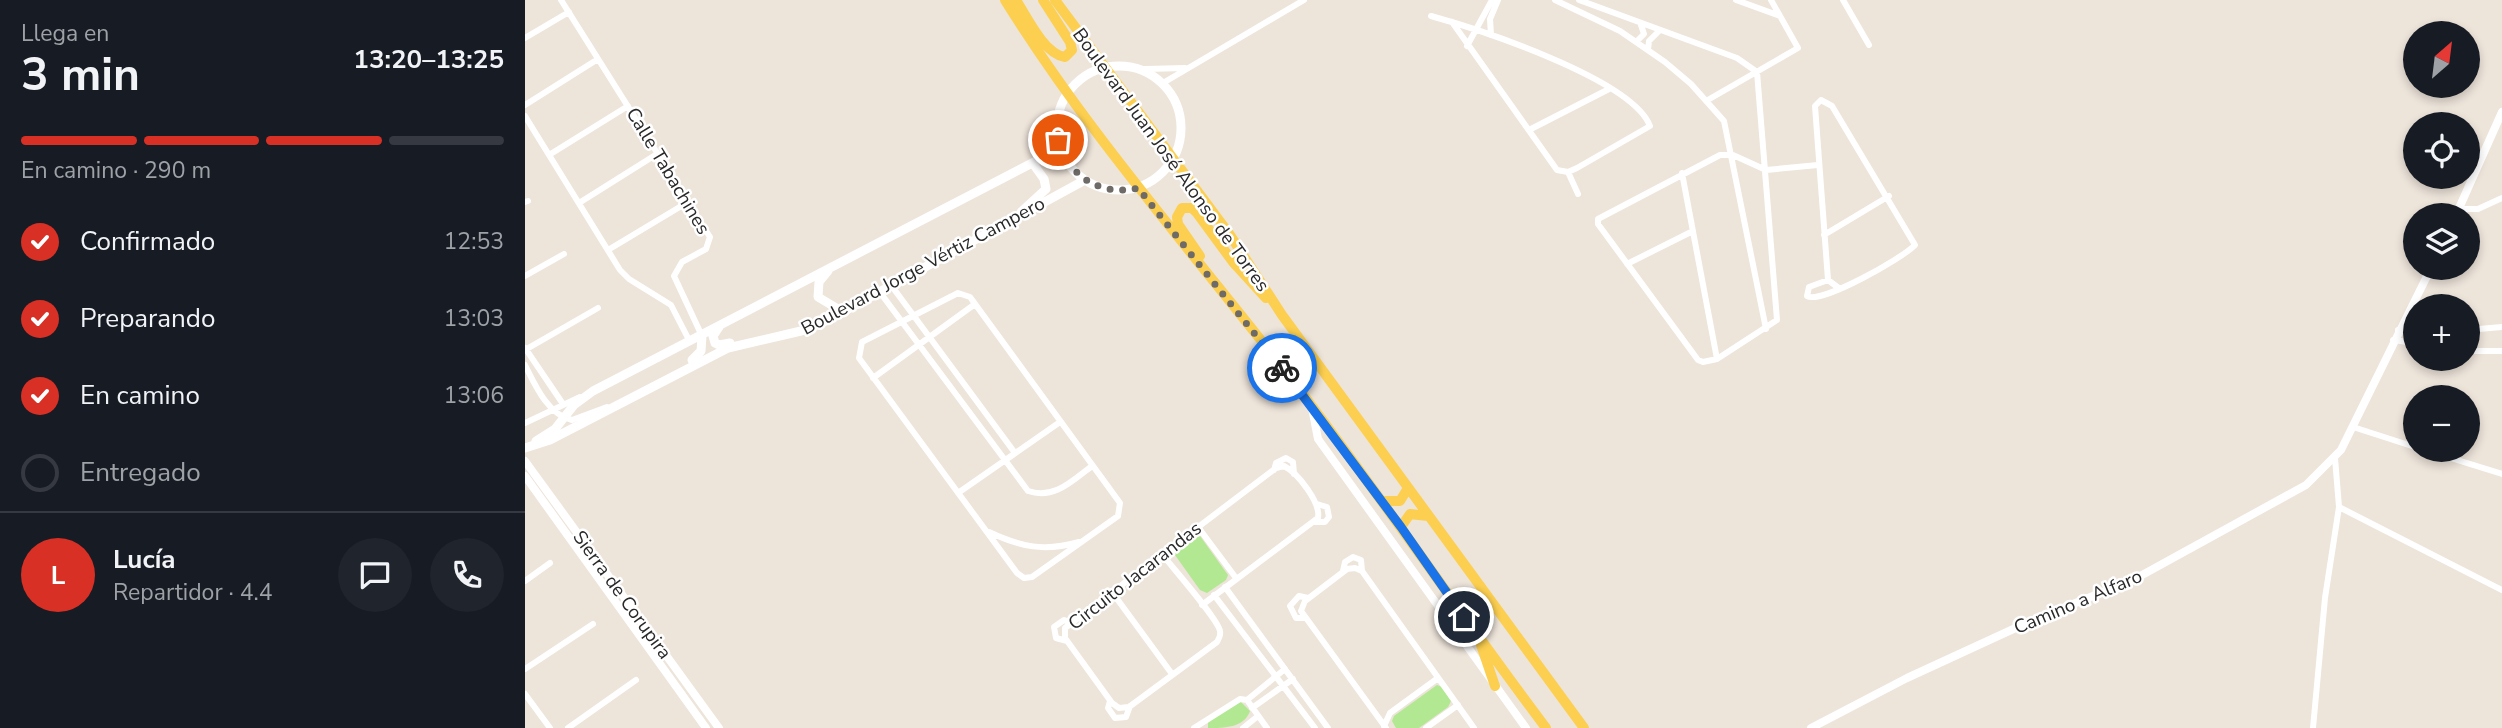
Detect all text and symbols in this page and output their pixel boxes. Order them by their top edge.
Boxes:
text: Llega en [21,18,109,49]
north arrow [2403,21,2480,98]
map controls [2403,21,2480,462]
street label: Boulevard Juan José Alonso de Torres [1066,23,1276,297]
text: 13:20–13:25 [353,42,504,77]
text: 3 min [21,43,140,106]
street label: Calle Tabachines [620,103,716,239]
pin [1028,110,1088,170]
button: locate [2403,112,2480,189]
icon: bag [1039,121,1077,159]
text: En camino · 290 m [21,155,211,186]
street label: Boulevard Jorge Vértiz Campero [796,190,1050,342]
button: layers [2403,203,2480,280]
icon: check [21,223,59,261]
text: Confirmado [80,224,215,259]
text: 12:53 [444,226,504,257]
button: + [2403,294,2480,371]
icon: check [21,300,59,338]
text: Preparando [80,301,215,336]
text: 13:03 [444,303,504,334]
courier [1247,333,1317,403]
icon: bike [1263,349,1301,387]
icon: check [21,377,59,415]
text: En camino [80,378,200,413]
text: 13:06 [444,380,504,411]
button: − [2403,385,2480,462]
text: Entregado [80,455,201,490]
street label: Circuito Jacarandas [1063,516,1207,636]
street label: Sierra de Corupira [566,525,678,665]
button: chat [338,538,412,612]
button: phone [430,538,504,612]
text: Lucía [113,542,176,577]
text: L [51,558,65,593]
street label: Camino a Alfaro [2010,563,2146,641]
text: Repartidor · 4.4 [113,577,273,608]
pin [1434,587,1494,647]
icon: home [1445,598,1483,636]

